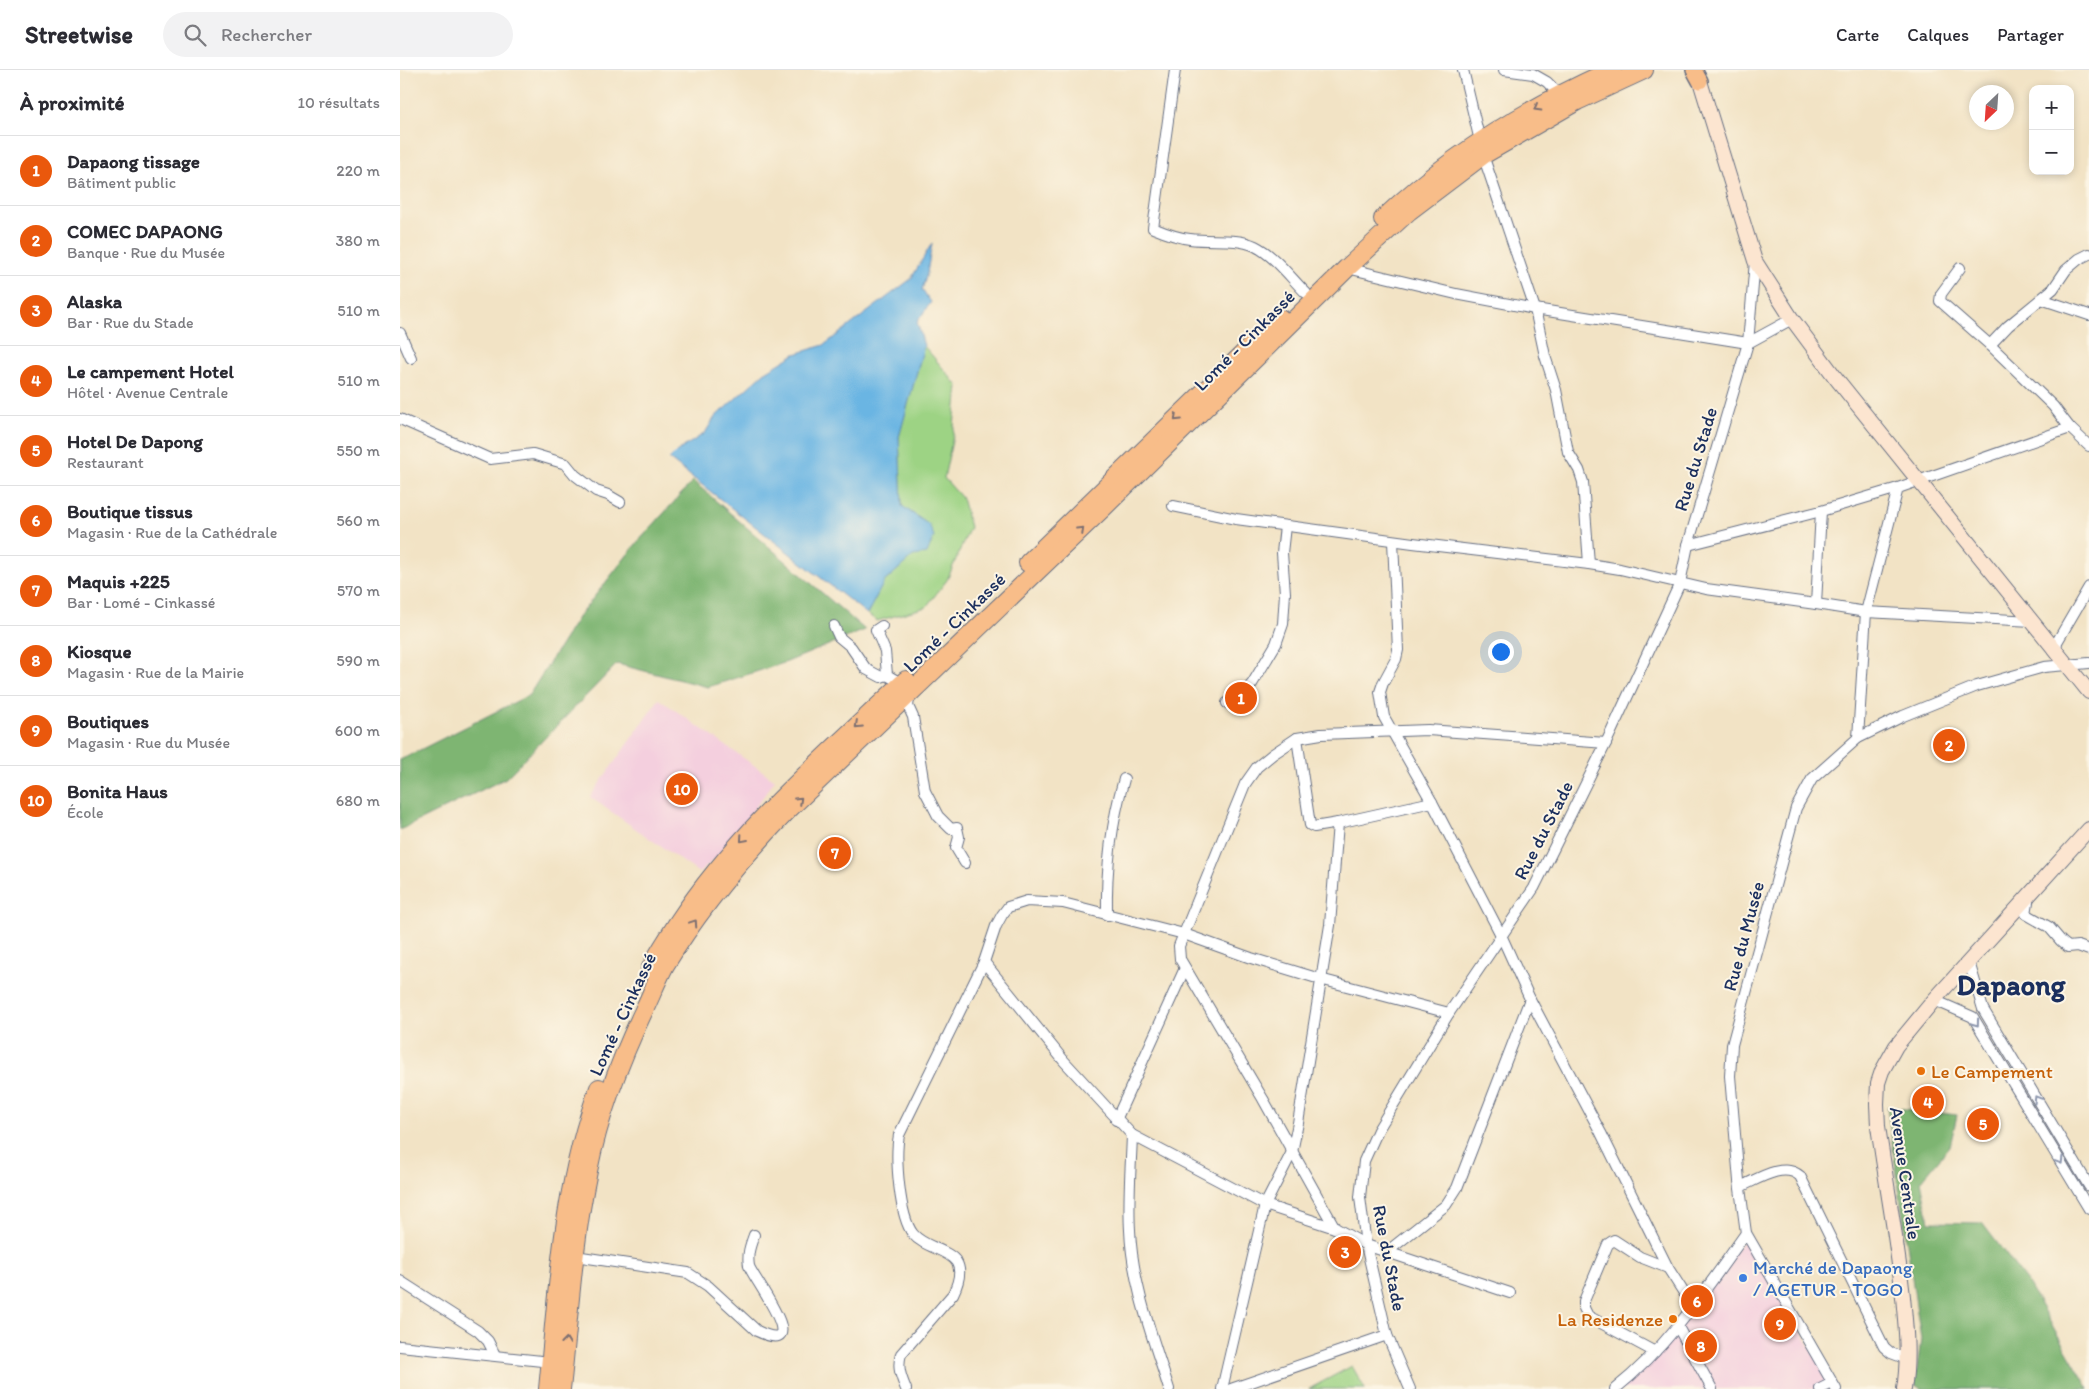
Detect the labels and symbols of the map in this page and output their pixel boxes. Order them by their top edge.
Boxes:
north arrow [1969,85,2014,130]
one-way arrow [1534,102,1543,112]
street label: Lomé - Cinkassé [1189,285,1300,396]
street label: Rue du Stade [1669,404,1722,514]
one-way arrow [1174,412,1183,421]
one-way arrow [1075,527,1084,536]
street label: Lomé - Cinkassé [898,568,1010,677]
your location [1488,639,1514,665]
pin: 1 [1225,679,1257,717]
one-way arrow [855,719,864,728]
pin: 2 [1933,726,1965,764]
pin: 10 [666,770,698,808]
street label: Rue du Stade [1509,777,1578,883]
one-way arrow [794,797,803,806]
one-way arrow [739,834,748,843]
pin: 7 [819,834,851,872]
street label: Rue du Musée [1718,879,1769,993]
one-way arrow [688,919,697,929]
street label: Lomé - Cinkassé [584,949,661,1080]
district label: Dapaong [1957,967,2067,1003]
one-way arrow [1970,1017,1979,1027]
place label: Le Campement [1931,1060,2053,1083]
marker: Le Campement [1915,1065,1927,1077]
pin: 4 [1912,1083,1944,1121]
one-way arrow [2034,1096,2044,1105]
street label: Avenue Centrale [1885,1105,1926,1241]
pin: 5 [1967,1105,1999,1143]
one-way arrow [2054,1156,2064,1165]
street label: Rue du Stade [1368,1203,1411,1313]
pin: 3 [1329,1233,1361,1271]
place label: Marché de Dapaong / AGETUR - TOGO [1753,1256,1913,1301]
marker: Marché de Dapaong / AGETUR - TOGO [1737,1272,1749,1284]
pin: 6 [1681,1282,1713,1320]
pin: 9 [1764,1305,1796,1343]
place label: La Residenze [1557,1308,1663,1331]
marker: La Residenze [1667,1313,1679,1325]
pin: 8 [1685,1327,1717,1365]
one-way arrow [560,1336,571,1344]

